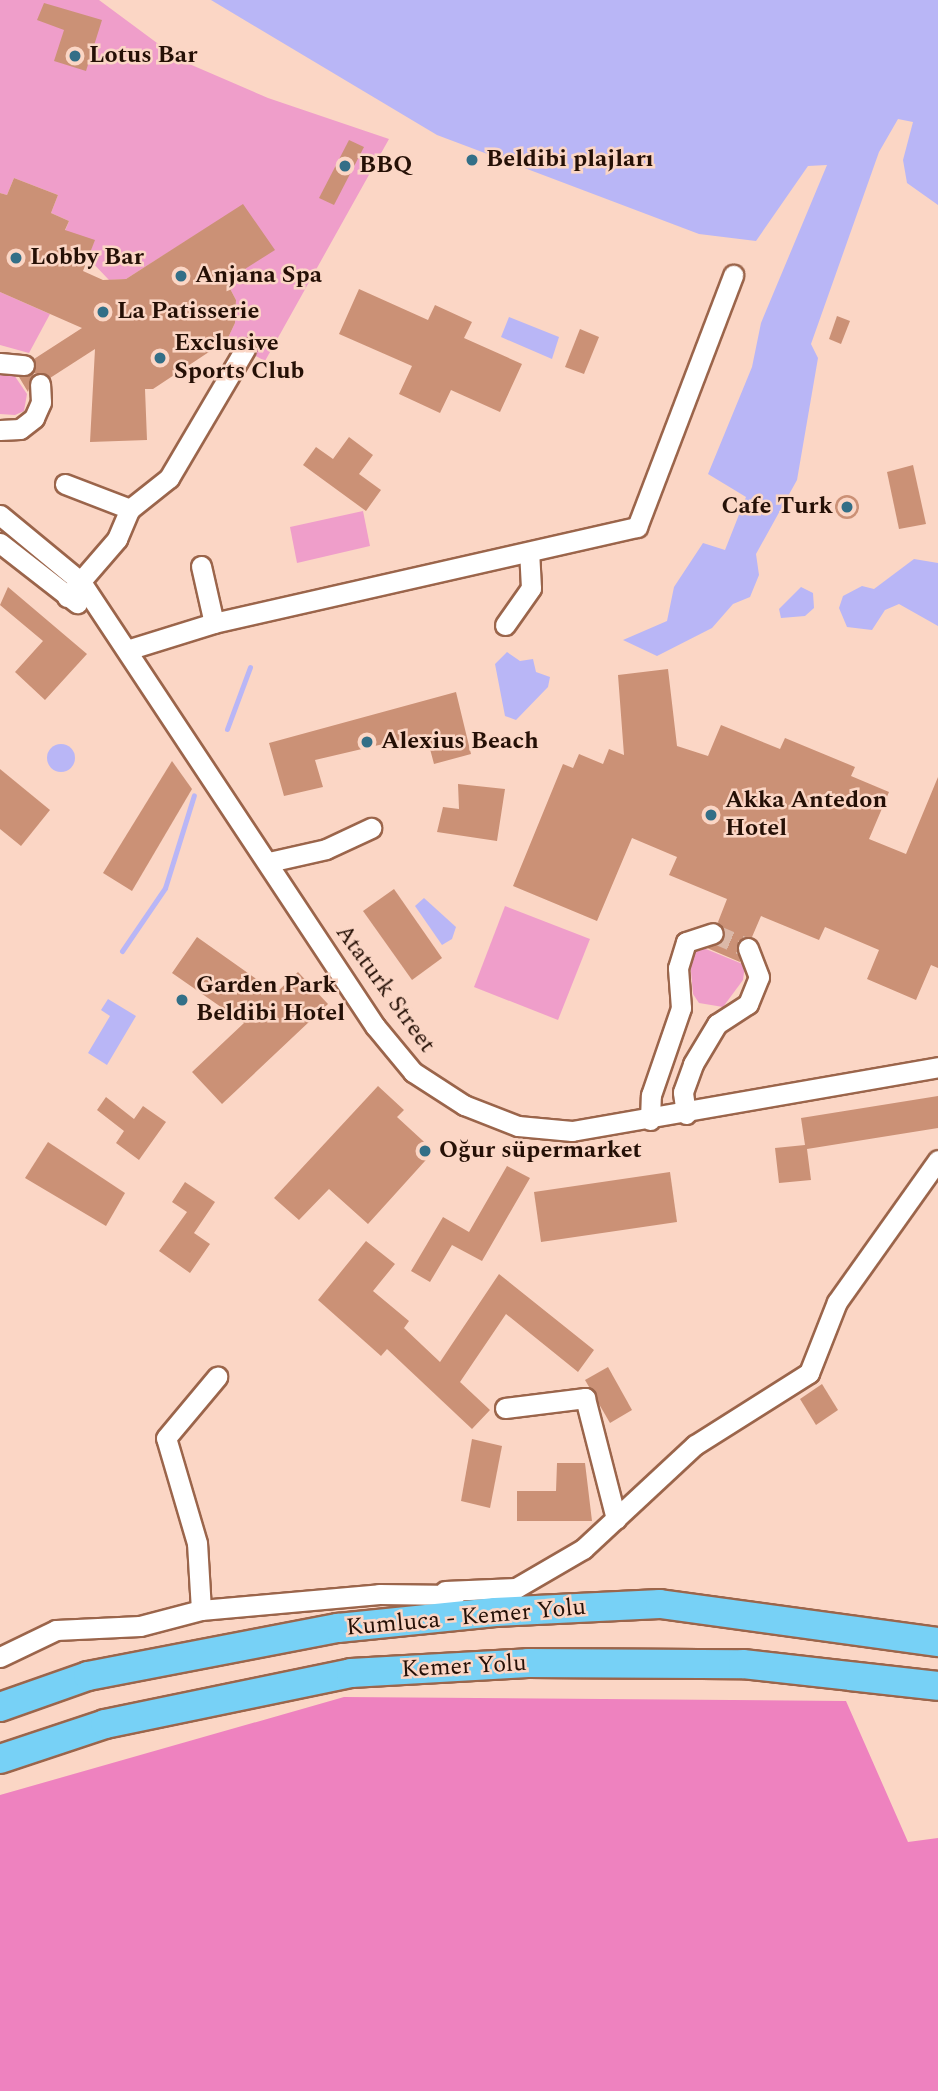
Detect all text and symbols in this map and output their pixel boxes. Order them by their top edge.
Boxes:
place label: Lotus Bar [89,42,197,70]
marker: Lotus Bar [67,48,83,64]
place label: Beldibi plajları [486,146,654,174]
place label: BBQ [359,152,412,180]
marker: Beldibi plajları [464,152,480,168]
marker: BBQ [337,158,353,174]
place label: Lobby Bar [30,244,144,272]
marker: Lobby Bar [8,250,24,266]
place label: Anjana Spa [195,262,322,290]
marker: Anjana Spa [173,268,189,284]
place label: La Patisserie [117,298,259,326]
marker: La Patisserie [95,304,111,320]
place label: Exclusive Sports Club [174,330,304,386]
marker: Exclusive Sports Club [152,350,168,366]
place label: Cafe Turk [721,493,833,521]
marker: Cafe Turk [839,499,855,515]
place label: Alexius Beach [381,728,539,756]
marker: Alexius Beach [359,734,375,750]
place label: Akka Antedon Hotel [725,787,887,843]
marker: Akka Antedon Hotel [703,807,719,823]
street label: Ataturk Street [329,919,441,1059]
place label: Garden Park Beldibi Hotel [196,972,345,1028]
marker: Garden Park Beldibi Hotel [174,992,190,1008]
place label: Oğur süpermarket [439,1137,642,1165]
marker: Oğur süpermarket [417,1143,433,1159]
street label: Kumluca - Kemer Yolu [345,1593,587,1643]
street label: Kemer Yolu [401,1649,527,1685]

